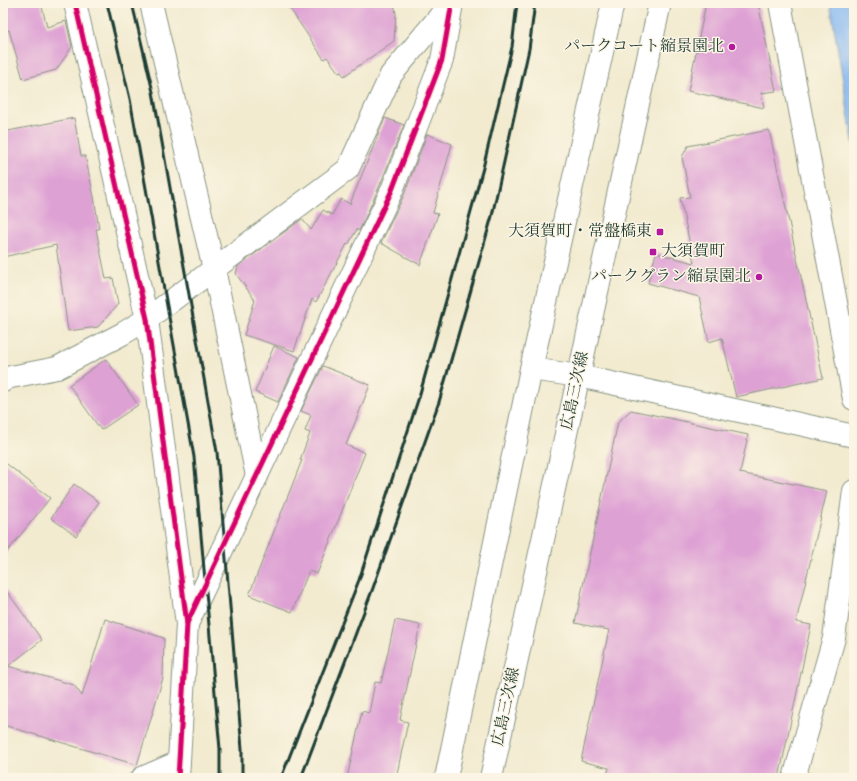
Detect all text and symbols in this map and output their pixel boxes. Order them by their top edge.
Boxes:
place label: パークコート縮景園北 [564,36,724,59]
marker: パークコート縮景園北 [727,42,737,52]
place label: 大須賀町・常盤橋東 [508,221,652,244]
marker: 大須賀町・常盤橋東 [655,227,665,237]
place label: 大須賀町 [661,241,725,264]
marker: 大須賀町 [648,247,658,257]
place label: パークグラン縮景園北 [591,266,751,289]
marker: パークグラン縮景園北 [754,272,764,282]
street label: 広島三次線 [556,349,596,433]
street label: 広島三次線 [487,665,527,749]

